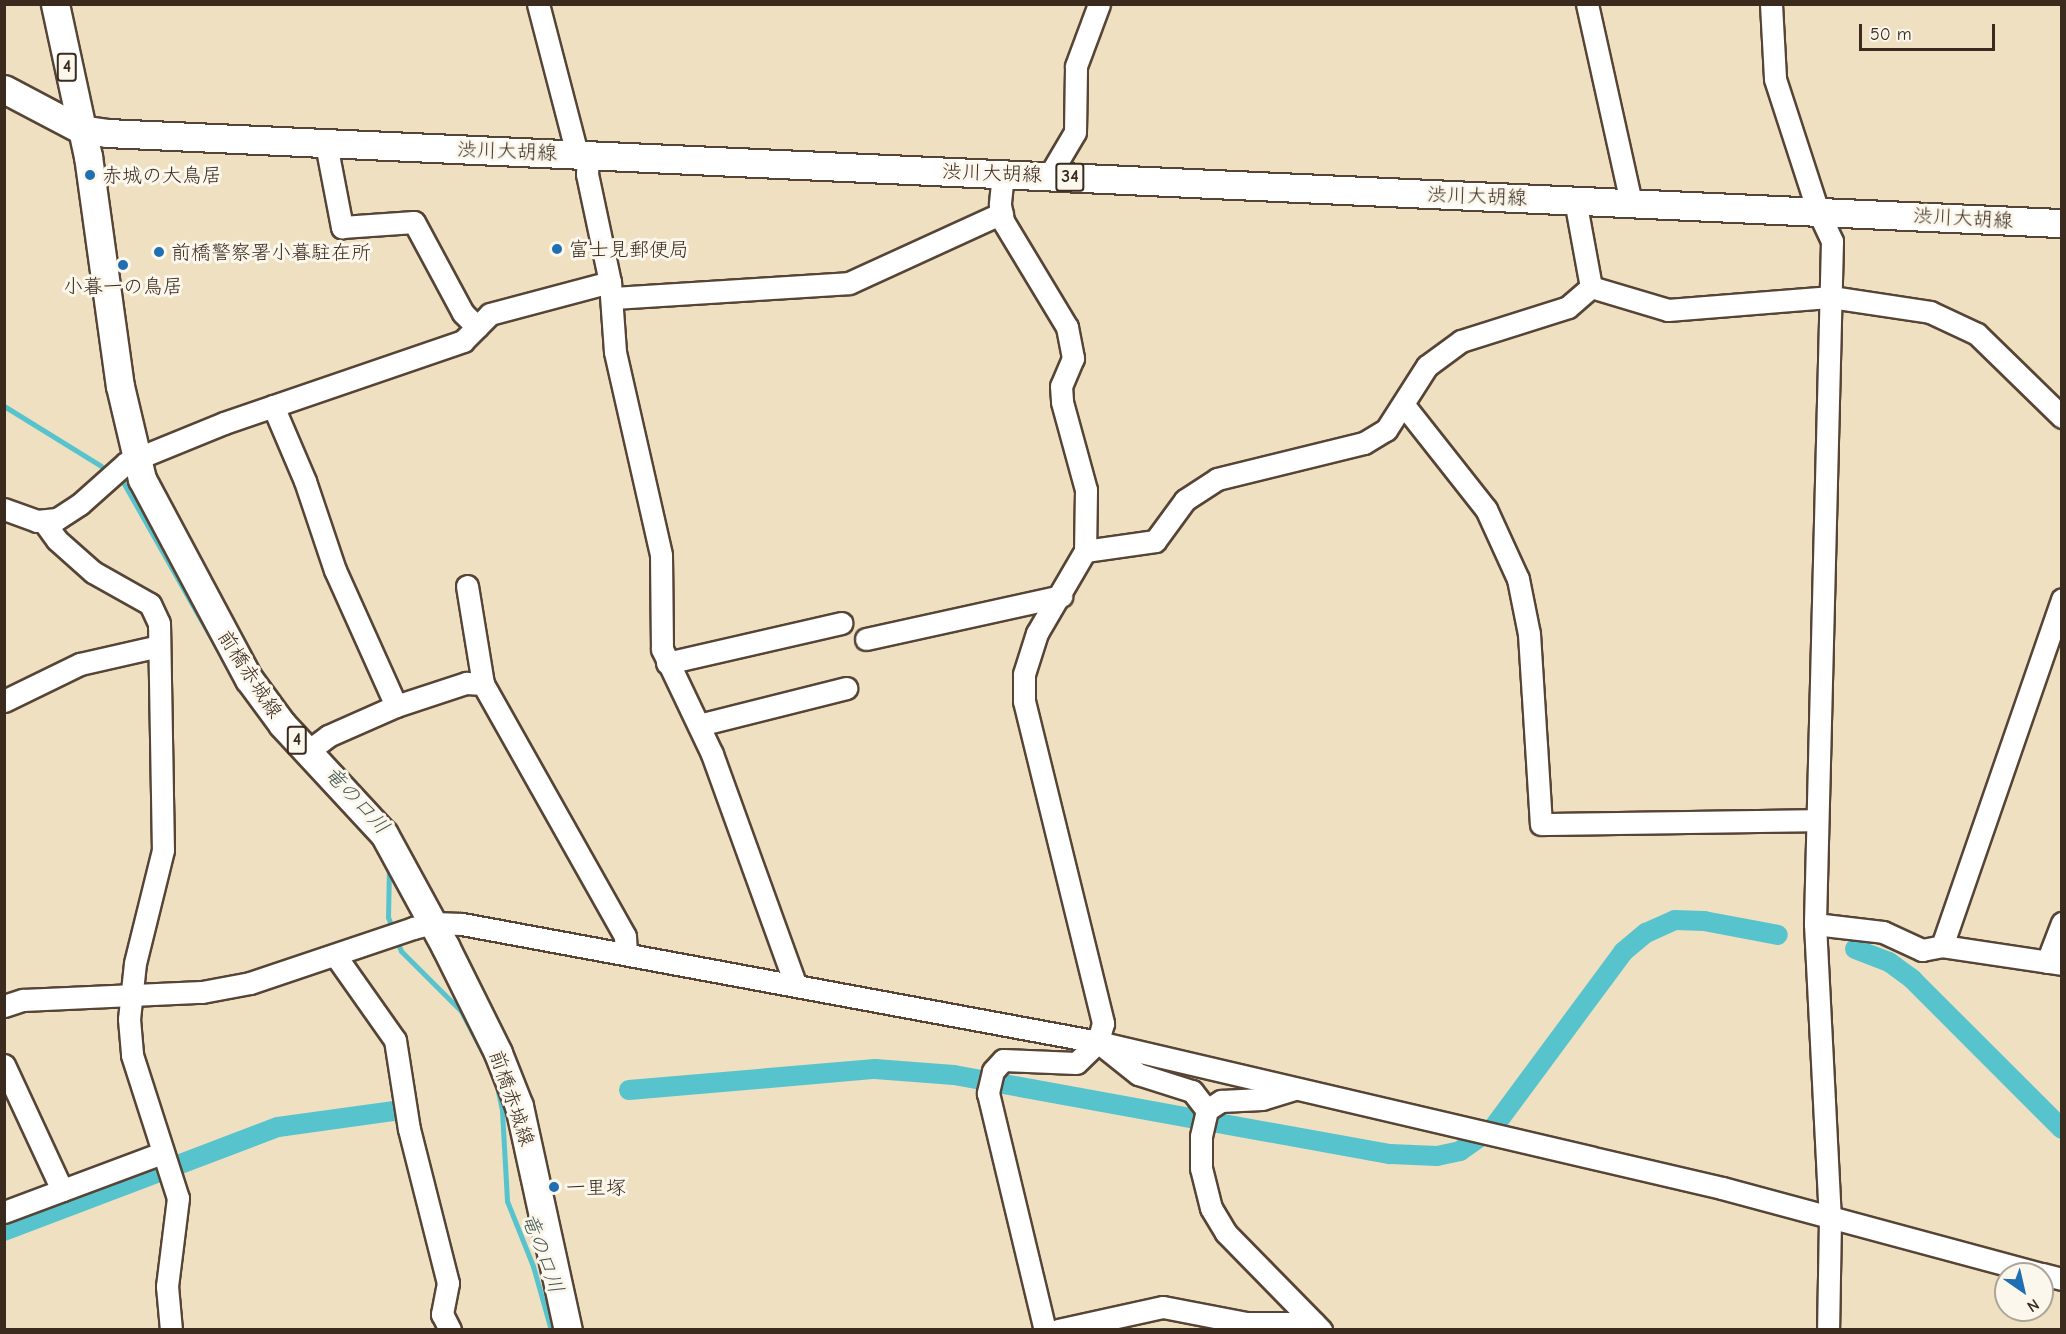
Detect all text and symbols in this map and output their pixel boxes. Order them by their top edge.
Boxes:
scale bar [1862,12,1998,50]
text: 50 m [1870,24,1912,45]
road number: 4 [56,52,78,82]
street label: 渋川大胡線 [457,137,557,165]
street label: 渋川大胡線 [942,159,1042,187]
road number: 34 [1055,162,1085,192]
place label: 赤城の大鳥居 [102,163,222,187]
marker: 赤城の大鳥居 [83,168,97,182]
street label: 渋川大胡線 [1427,182,1527,210]
street label: 渋川大胡線 [1912,203,2014,233]
place label: 富士見郵便局 [569,237,689,261]
place label: 前橋警察署小暮駐在所 [171,240,371,264]
marker: 富士見郵便局 [550,242,564,256]
marker: 前橋警察署小暮駐在所 [152,245,166,259]
marker: 小暮一の鳥居 [116,258,130,272]
place label: 小暮一の鳥居 [63,274,183,298]
street label: 前橋赤城線 [213,626,287,722]
road number: 4 [286,725,308,755]
water label: 竜の口川 [319,761,395,839]
street label: 前橋赤城線 [484,1047,540,1149]
place label: 一里塚 [566,1175,626,1199]
marker: 一里塚 [547,1180,561,1194]
water label: 竜の口川 [517,1209,569,1297]
north arrow [1994,1262,2054,1322]
text: N [2024,1295,2042,1316]

